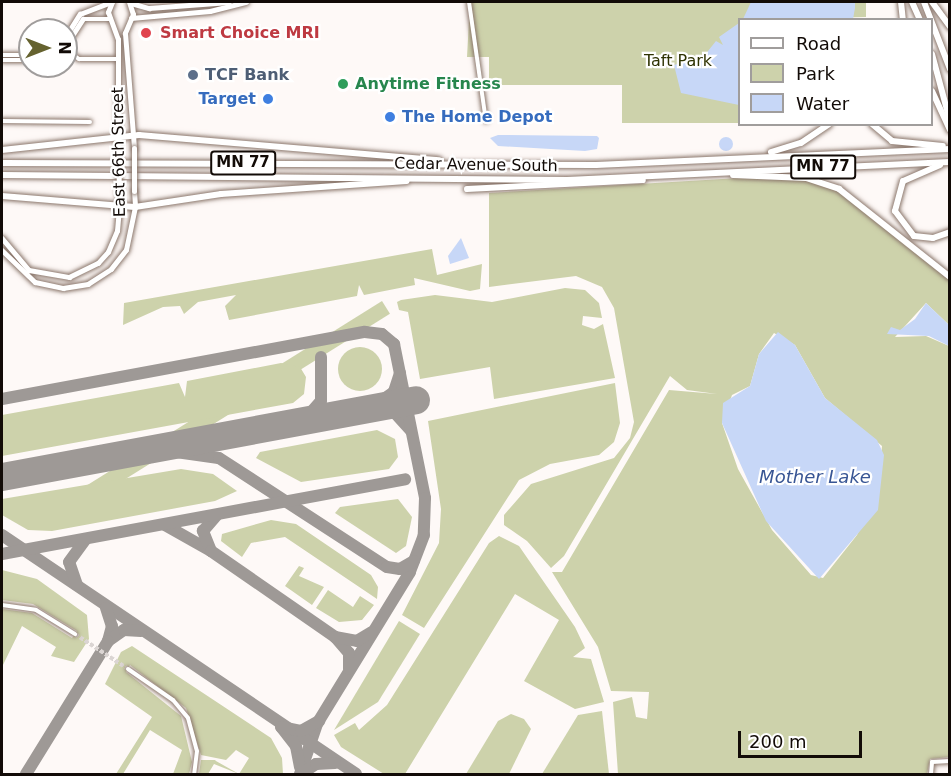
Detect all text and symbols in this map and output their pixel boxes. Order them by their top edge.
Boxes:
north arrow [18,18,78,78]
legend [738,18,933,126]
place label: Smart Choice MRI [160,23,320,43]
marker: Smart Choice MRI [137,24,155,42]
text: Road [796,33,841,54]
text: N [55,41,74,55]
park label: Taft Park [644,51,712,71]
text: Park [796,63,835,84]
place label: TCF Bank [205,65,289,85]
marker: TCF Bank [186,68,200,82]
place label: Anytime Fitness [355,74,501,94]
marker: Anytime Fitness [336,77,350,91]
street label: East 66th Street [108,87,130,217]
place label: Target [199,89,256,109]
marker: Target [261,92,275,106]
text: Water [796,93,849,114]
place label: The Home Depot [402,107,552,127]
marker: The Home Depot [383,110,397,124]
road number: MN 77 [210,151,276,175]
street label: Cedar Avenue South [394,154,558,176]
road number: MN 77 [790,155,856,179]
water label: Mother Lake [759,466,871,488]
scale bar [741,719,866,757]
text: 200 m [749,731,807,752]

